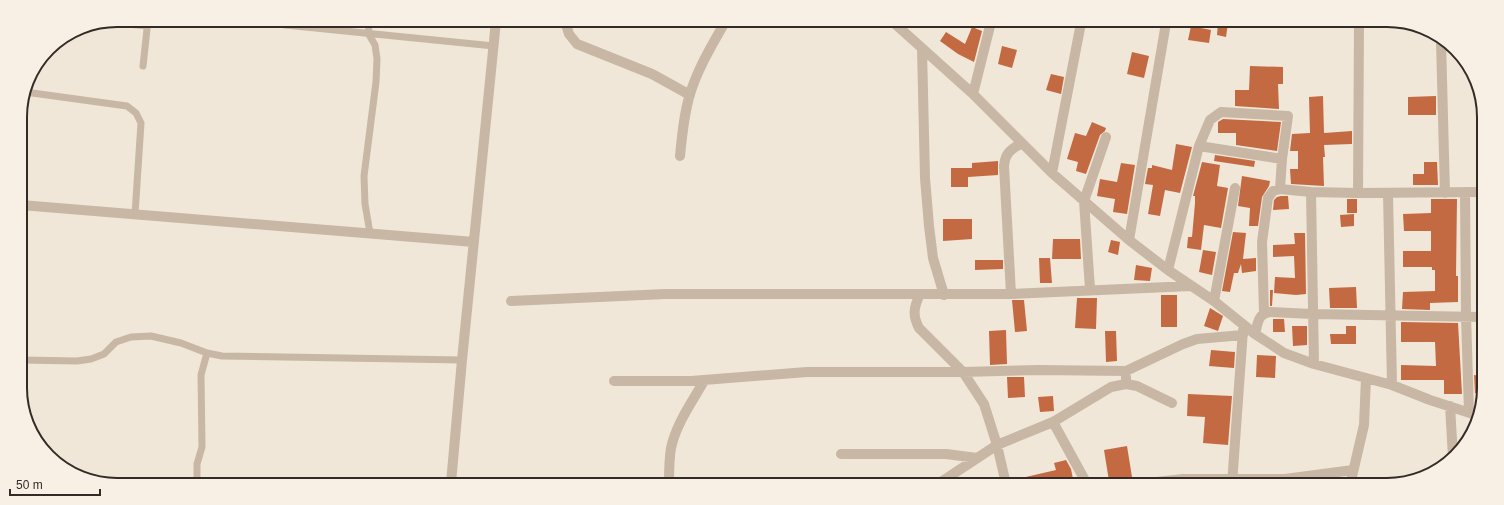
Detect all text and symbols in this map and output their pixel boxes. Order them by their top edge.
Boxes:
scale bar [10,471,100,497]
text: 50 m [16,478,43,492]

